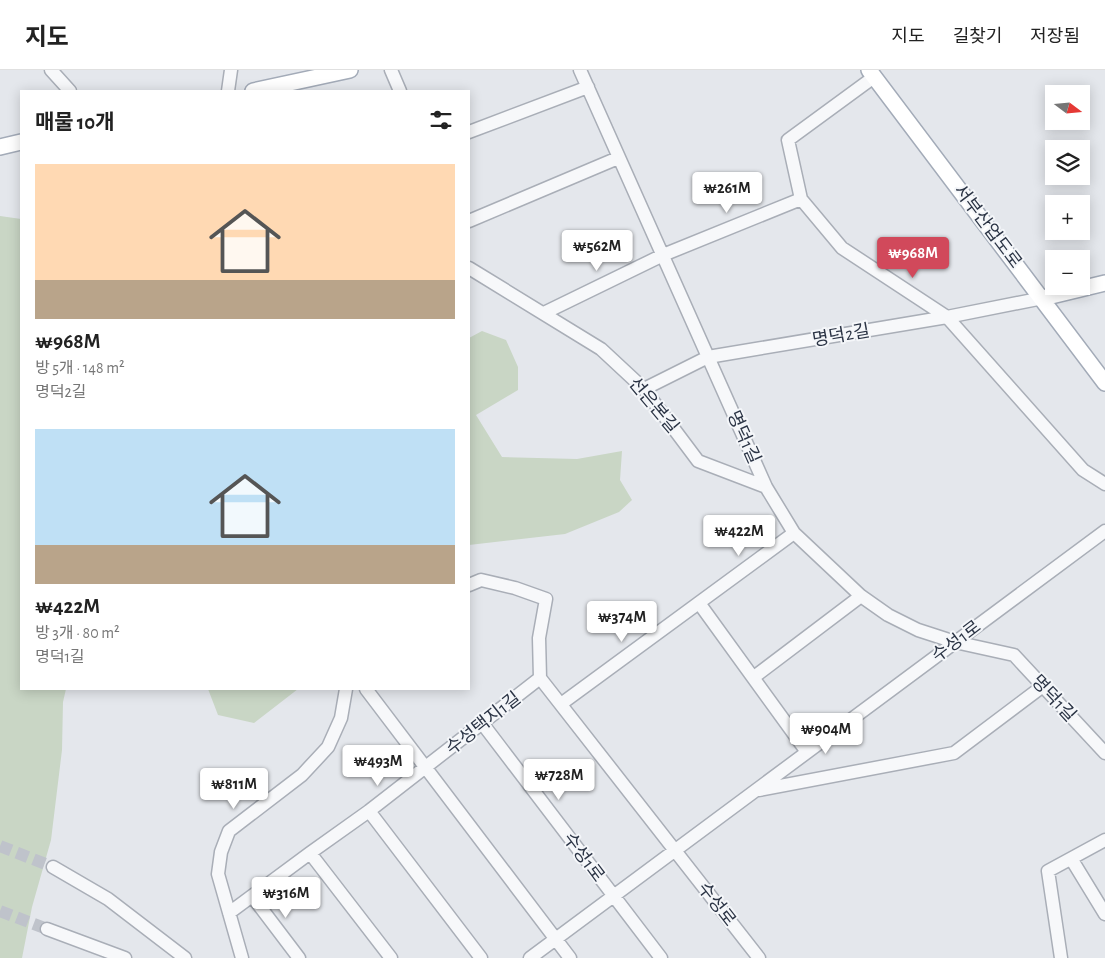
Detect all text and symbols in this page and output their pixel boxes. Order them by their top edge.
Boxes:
text: 지도 [25,26,69,50]
text: 지도 [892,28,925,46]
text: 길찾기 [953,28,1002,46]
text: 저장됨 [1030,28,1080,46]
north arrow [1045,85,1090,130]
map controls [1045,85,1090,295]
icon: filters [427,106,455,134]
text: 매물 10개 [35,112,115,133]
button: layers [1045,140,1090,185]
pin: ₩261M [692,172,762,214]
text: ₩261M [703,180,751,196]
street label: 서부산업도로 [950,181,1025,272]
button: + [1045,195,1090,240]
icon: home [200,196,290,286]
pin: ₩562M [562,230,632,272]
pin: ₩968M [878,236,948,279]
text: ₩562M [573,238,621,254]
text: ₩968M [888,245,938,261]
button: − [1045,250,1090,295]
street label: 명덕2길 [811,320,871,350]
text: ₩968M [35,331,100,352]
text: 방 5개 · 148 m² [35,360,125,376]
street label: 선은본길 [625,374,682,437]
text: 명덕2길 [35,384,86,400]
street label: 명덕1길 [724,407,764,467]
icon: home [200,461,290,551]
pin: ₩422M [704,514,774,557]
text: ₩422M [714,523,764,539]
text: ₩422M [35,596,100,617]
pin: ₩374M [587,600,657,643]
text: ₩374M [598,609,646,625]
street label: 수성1로 [928,617,984,666]
text: 방 3개 · 80 m² [35,625,120,641]
text: 명덕1길 [35,649,85,665]
street label: 명덕1길 [1028,671,1080,725]
street label: 수성택지1길 [442,688,524,758]
pin: ₩904M [791,712,861,755]
text: ₩904M [801,721,851,737]
pin: ₩493M [343,744,413,787]
text: ₩493M [353,753,403,769]
pin: ₩728M [524,758,594,801]
text: ₩728M [535,767,583,783]
pin: ₩811M [199,768,269,810]
text: ₩811M [211,776,257,792]
street label: 수성1로 [559,829,608,885]
pin: ₩316M [251,876,321,919]
street label: 수성로 [694,879,739,930]
text: ₩316M [263,885,309,901]

